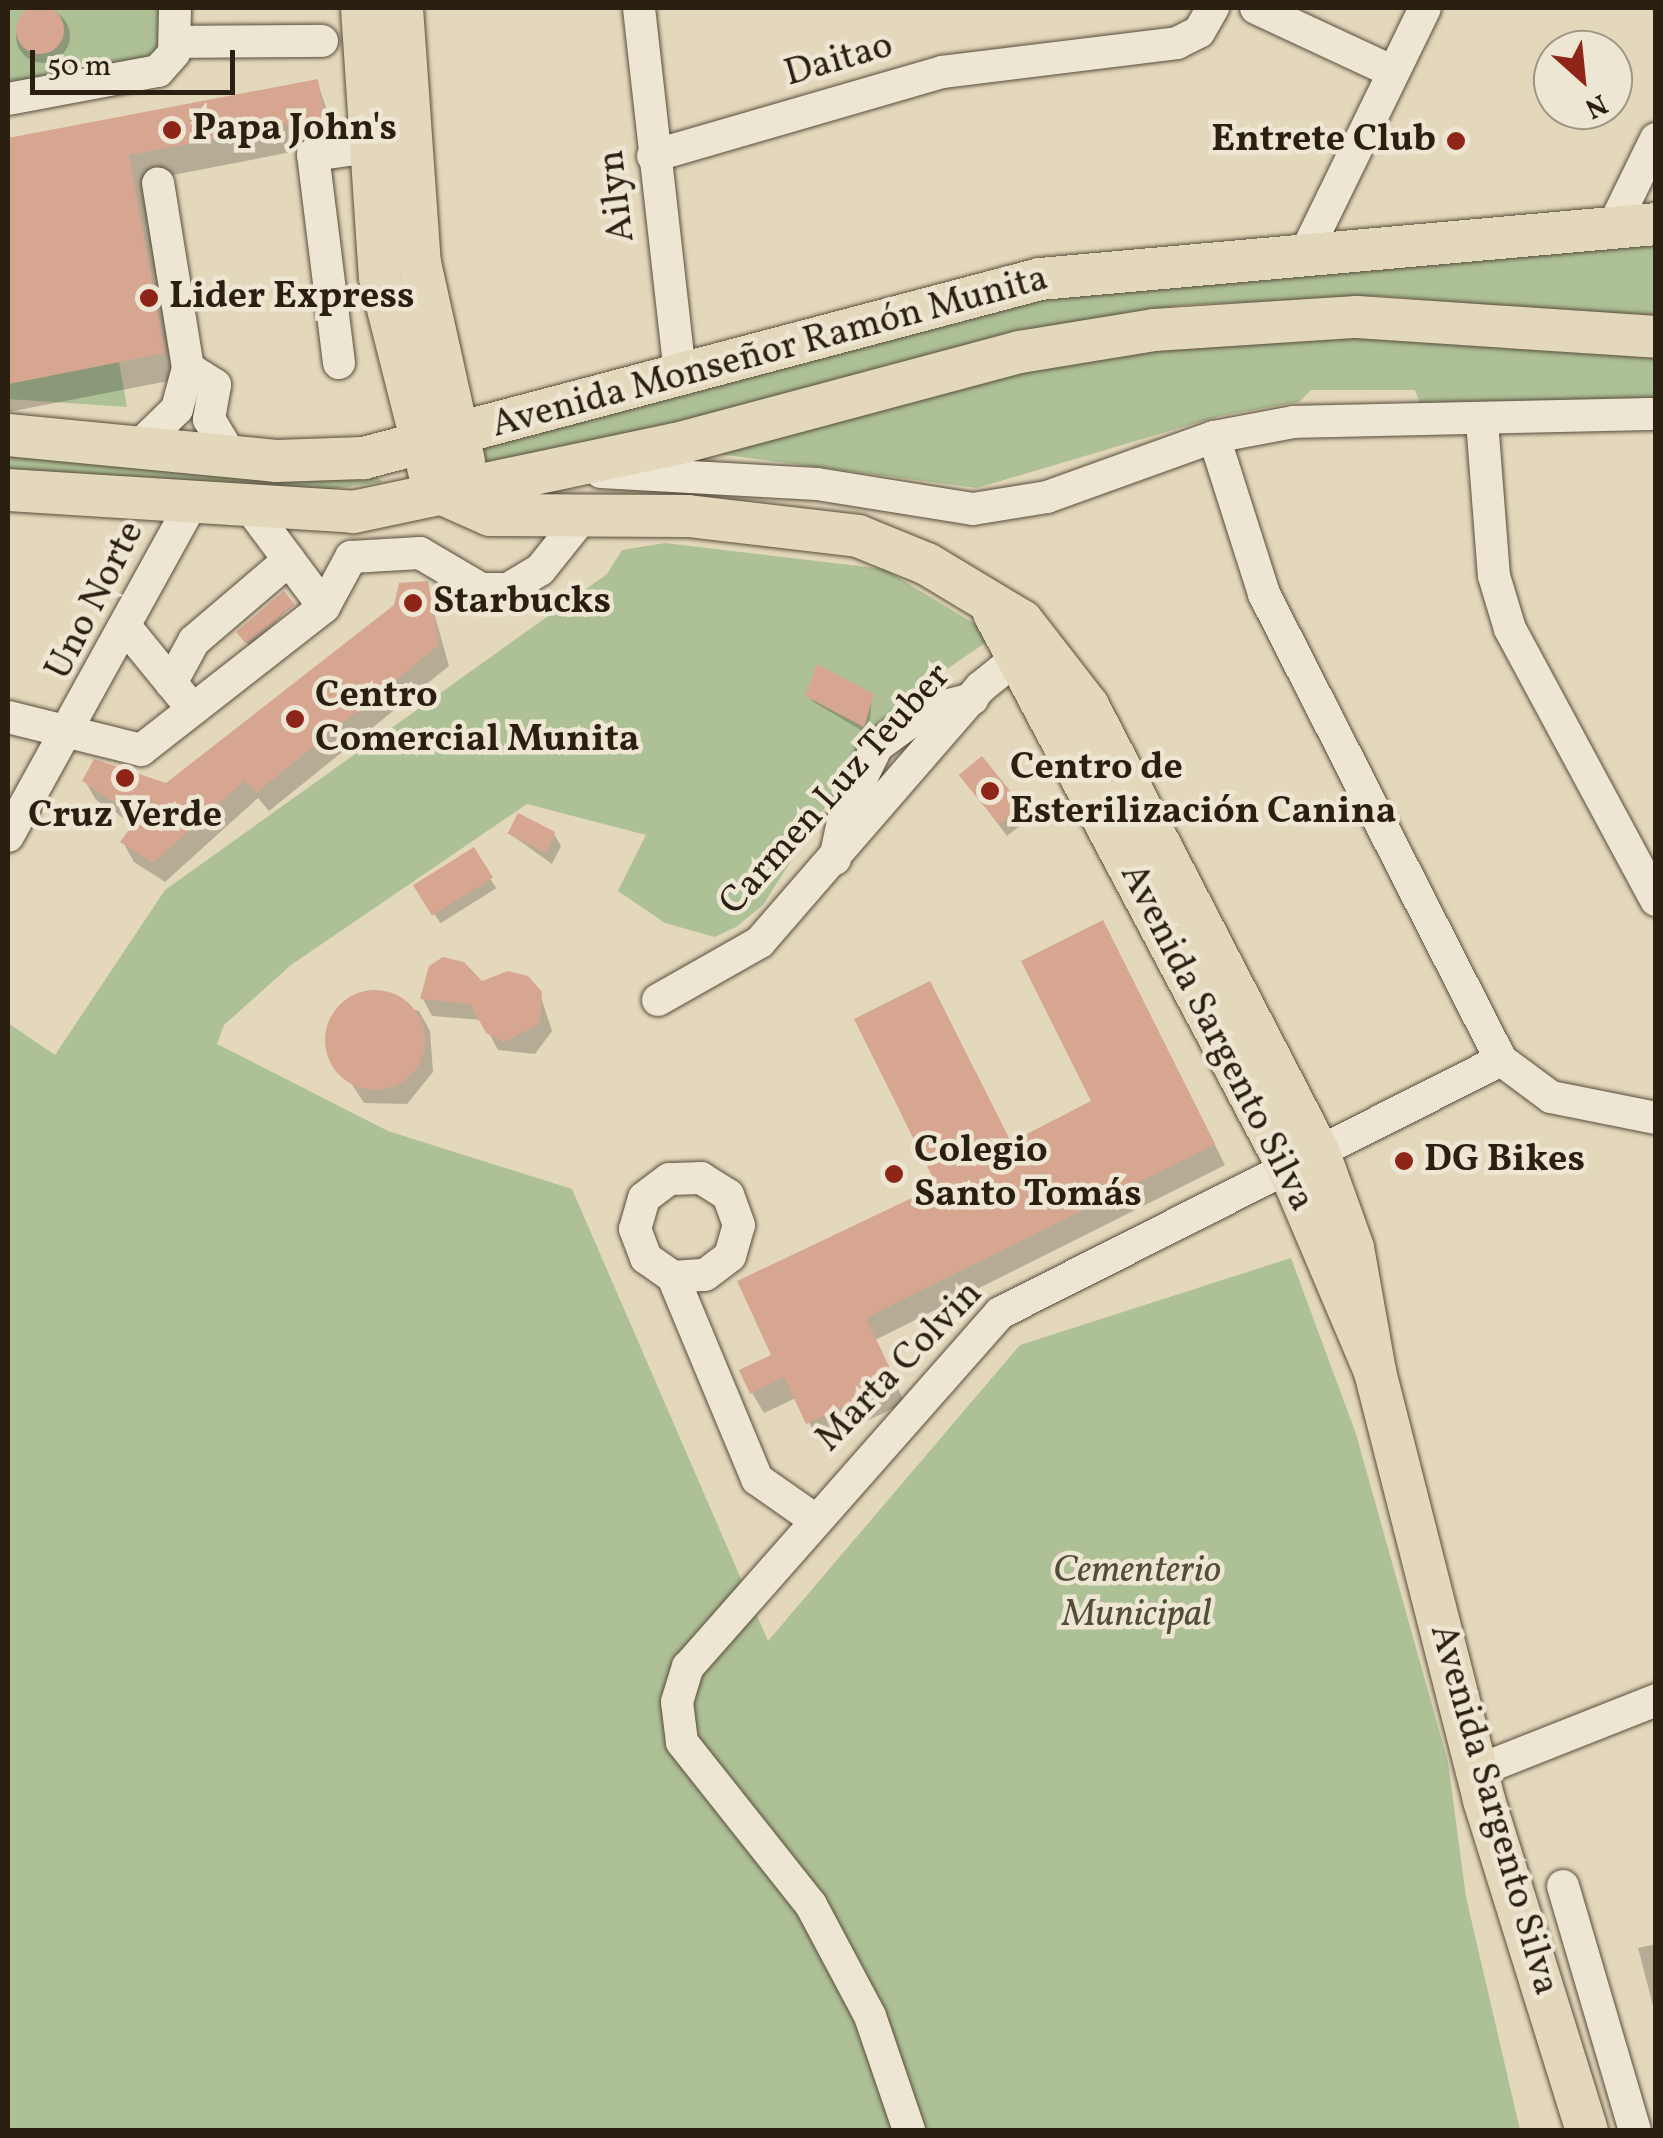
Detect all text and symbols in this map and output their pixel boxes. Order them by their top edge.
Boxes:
street label: Daitao [780,24,898,98]
scale bar [35,30,240,92]
north arrow [1533,30,1633,130]
text: 50 m [47,46,111,88]
text: N [1578,83,1614,127]
place label: Papa John's [192,107,397,153]
place label: Entrete Club [1211,118,1436,164]
marker: Papa John's [161,119,183,141]
marker: Entrete Club [1445,130,1467,152]
street label: Ailyn [590,147,646,245]
street label: Avenida Monseñor Ramón Munita [487,257,1053,449]
place label: Lider Express [169,275,415,321]
marker: Lider Express [138,287,160,309]
street label: Uno Norte [37,514,155,688]
place label: Starbucks [433,580,611,626]
marker: Starbucks [402,592,424,614]
street label: Carmen Luz Teuber [710,654,962,926]
place label: Centro Comercial Munita [315,674,640,764]
marker: Centro Comercial Munita [284,708,306,730]
place label: Centro de Esterilización Canina [1010,746,1396,836]
marker: Cruz Verde [114,767,136,789]
marker: Centro de Esterilización Canina [979,780,1001,802]
place label: Cruz Verde [27,794,223,840]
street label: Avenida Sargento Silva [1109,857,1323,1219]
place label: Colegio Santo Tomás [914,1129,1142,1218]
place label: DG Bikes [1424,1138,1585,1184]
marker: DG Bikes [1393,1150,1415,1172]
marker: Colegio Santo Tomás [883,1163,905,1185]
street label: Marta Colvin [807,1272,993,1462]
park label: Cementerio Municipal [1053,1549,1221,1638]
street label: Avenida Sargento Silva [1418,1619,1568,2001]

